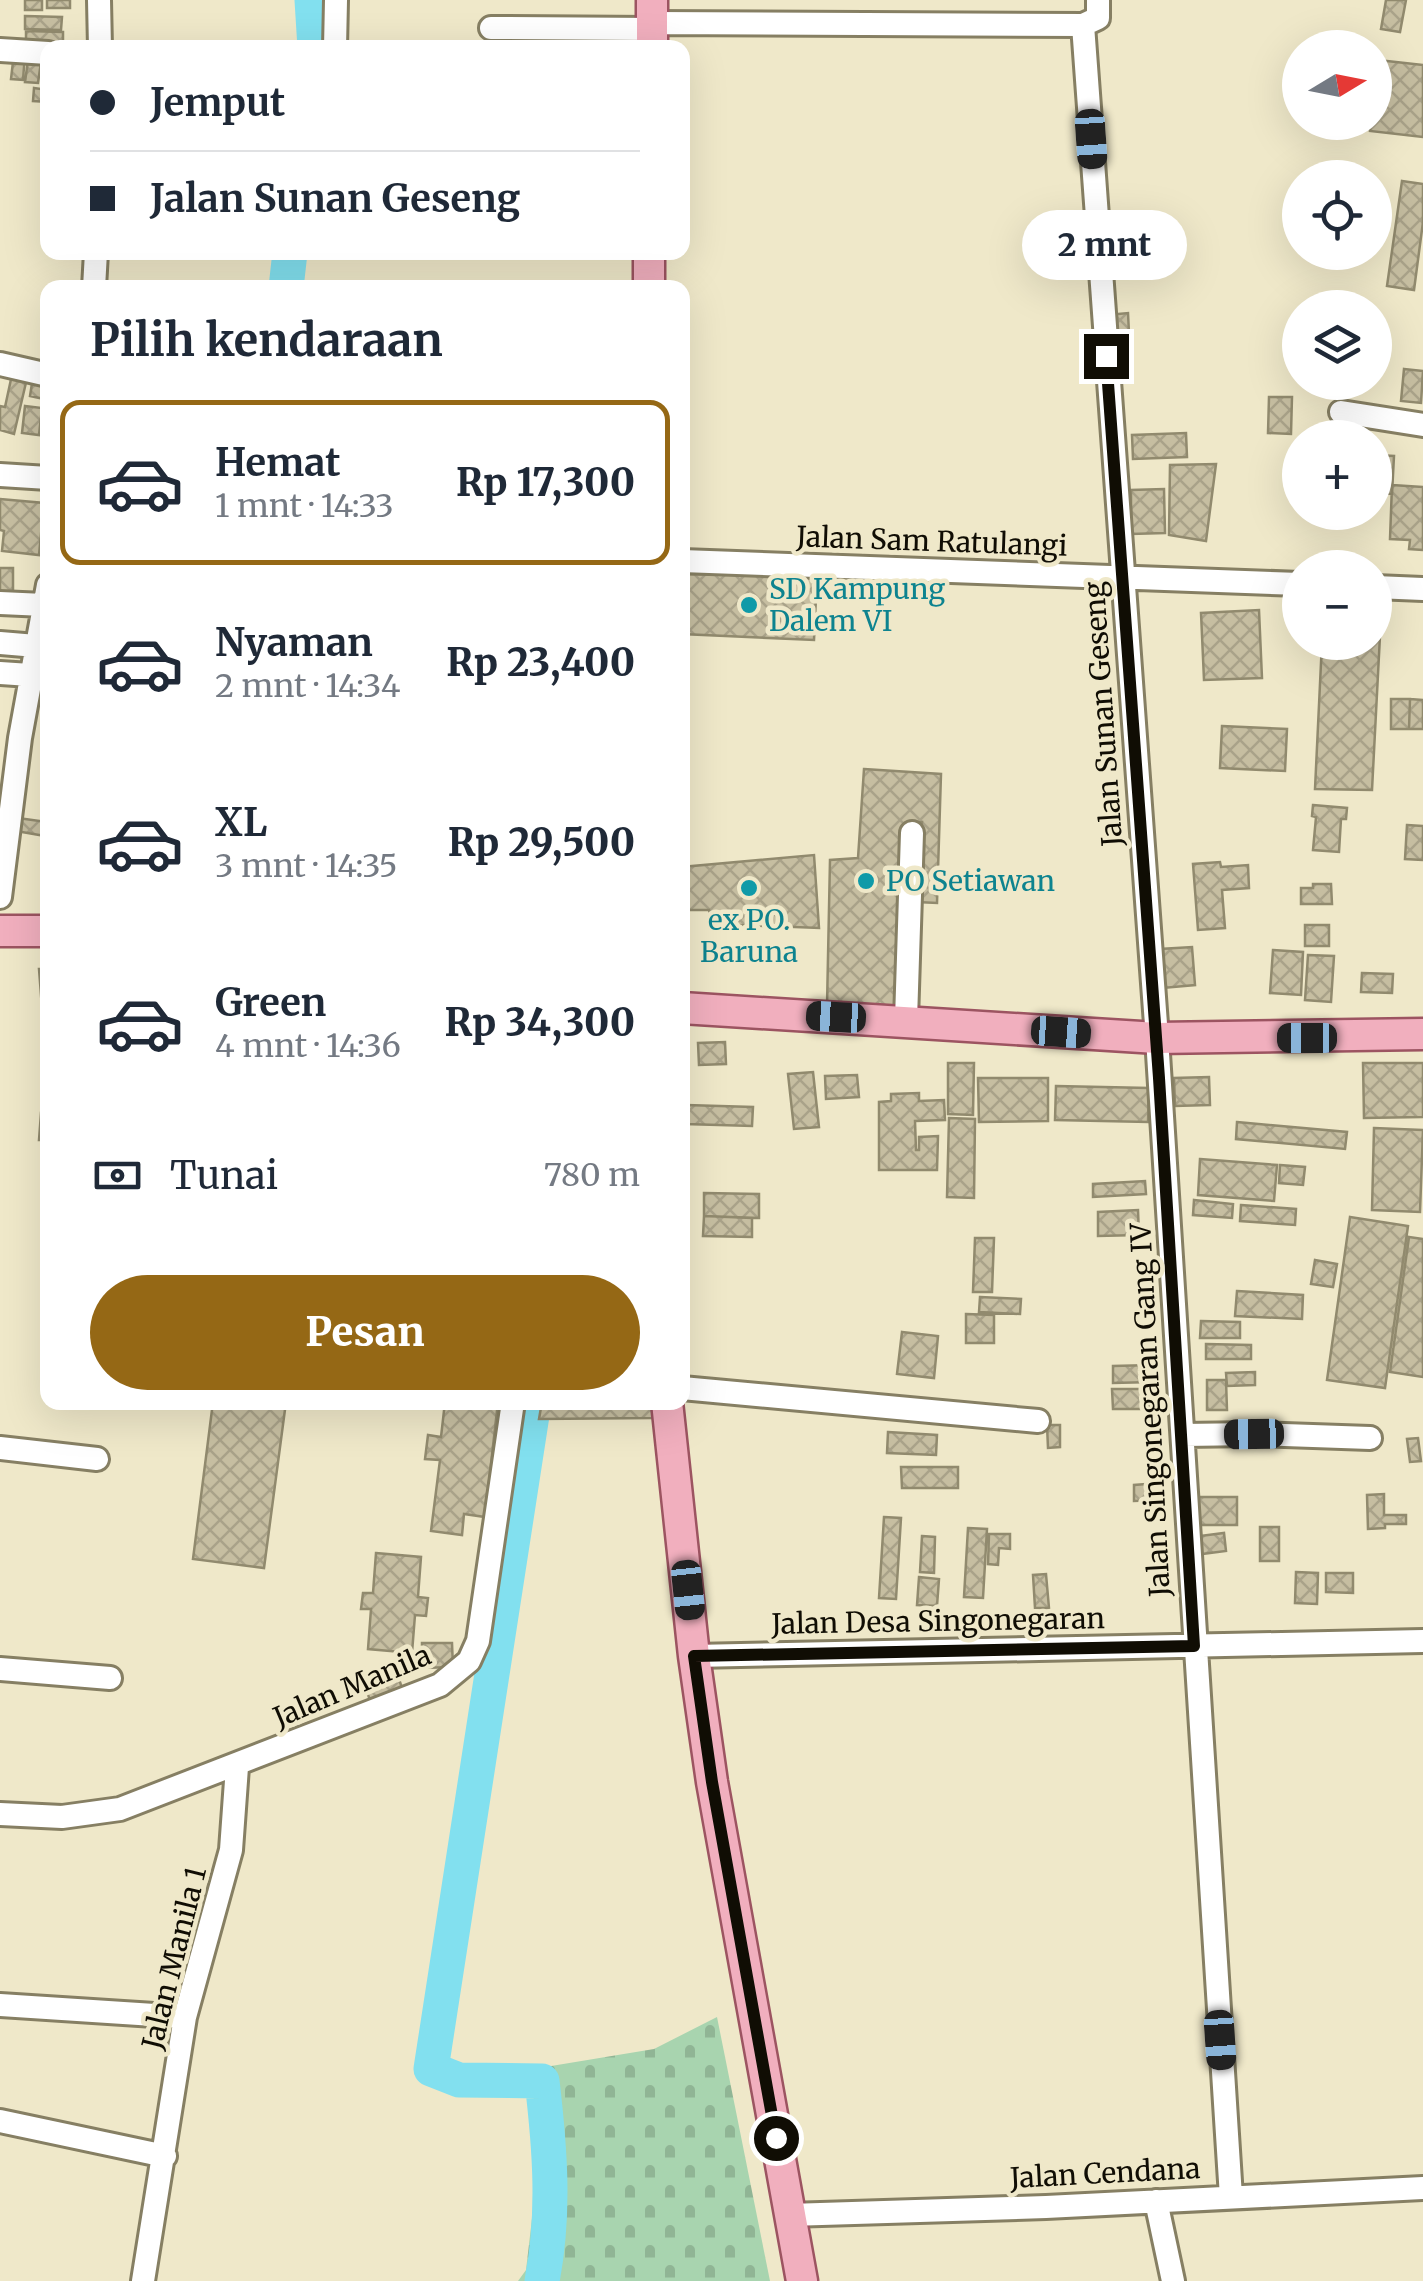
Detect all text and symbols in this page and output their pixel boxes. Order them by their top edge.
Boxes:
north arrow [1282,30,1392,140]
map controls [1282,30,1392,660]
text: Jemput [150,79,285,126]
car [1074,108,1108,170]
button: locate [1282,160,1392,270]
text: Jalan Sunan Geseng [150,175,520,222]
callout: 2 mnt [1024,211,1188,281]
text: 2 mnt [1058,225,1151,265]
button: layers [1282,290,1392,400]
text: Pilih kendaraan [90,312,443,368]
route end [1084,334,1129,379]
button: + [1282,420,1392,530]
icon: car [95,438,185,528]
text: Hemat [215,439,340,486]
text: Rp 17,300 [456,459,635,506]
text: 1 mnt · 14:33 [215,486,394,526]
street label: Jalan Sam Ratulangi [795,518,1068,564]
button: − [1282,550,1392,660]
place label: SD Kampung Dalem VI [769,571,945,639]
street label: Jalan Sunan Geseng [1076,580,1130,849]
marker: SD Kampung Dalem VI [738,594,760,616]
icon: car [95,618,185,708]
text: Nyaman [215,619,373,666]
text: Rp 23,400 [446,639,635,686]
text: 2 mnt · 14:34 [215,666,401,706]
icon: car [95,798,185,888]
text: XL [215,799,267,846]
text: Rp 29,500 [448,819,635,866]
text: 3 mnt · 14:35 [215,846,397,886]
place label: PO Setiawan [886,863,1055,899]
marker: PO Setiawan [855,870,877,892]
marker: ex PO. Baruna [738,877,760,899]
place label: ex PO. Baruna [700,902,798,970]
icon: car [95,978,185,1068]
text: Green [215,979,326,1026]
text: Rp 34,300 [445,999,635,1046]
car [805,1000,867,1034]
car [1030,1015,1092,1049]
car [1277,1023,1337,1053]
text: 4 mnt · 14:36 [215,1026,401,1066]
icon: cash [90,1148,145,1203]
text: Tunai [170,1152,278,1199]
text: 780 m [544,1155,640,1195]
street label: Jalan Singonegaran Gang IV [1122,1221,1178,1599]
button: Pesan [90,1275,640,1390]
car [1224,1418,1284,1450]
car [670,1559,706,1621]
street label: Jalan Desa Singonegaran [770,1600,1105,1642]
street label: Jalan Manila [267,1637,436,1736]
street label: Jalan Manila 1 [134,1863,214,2054]
car [1203,2009,1237,2071]
route start [754,2116,799,2161]
street label: Jalan Cendana [1008,2150,1201,2196]

